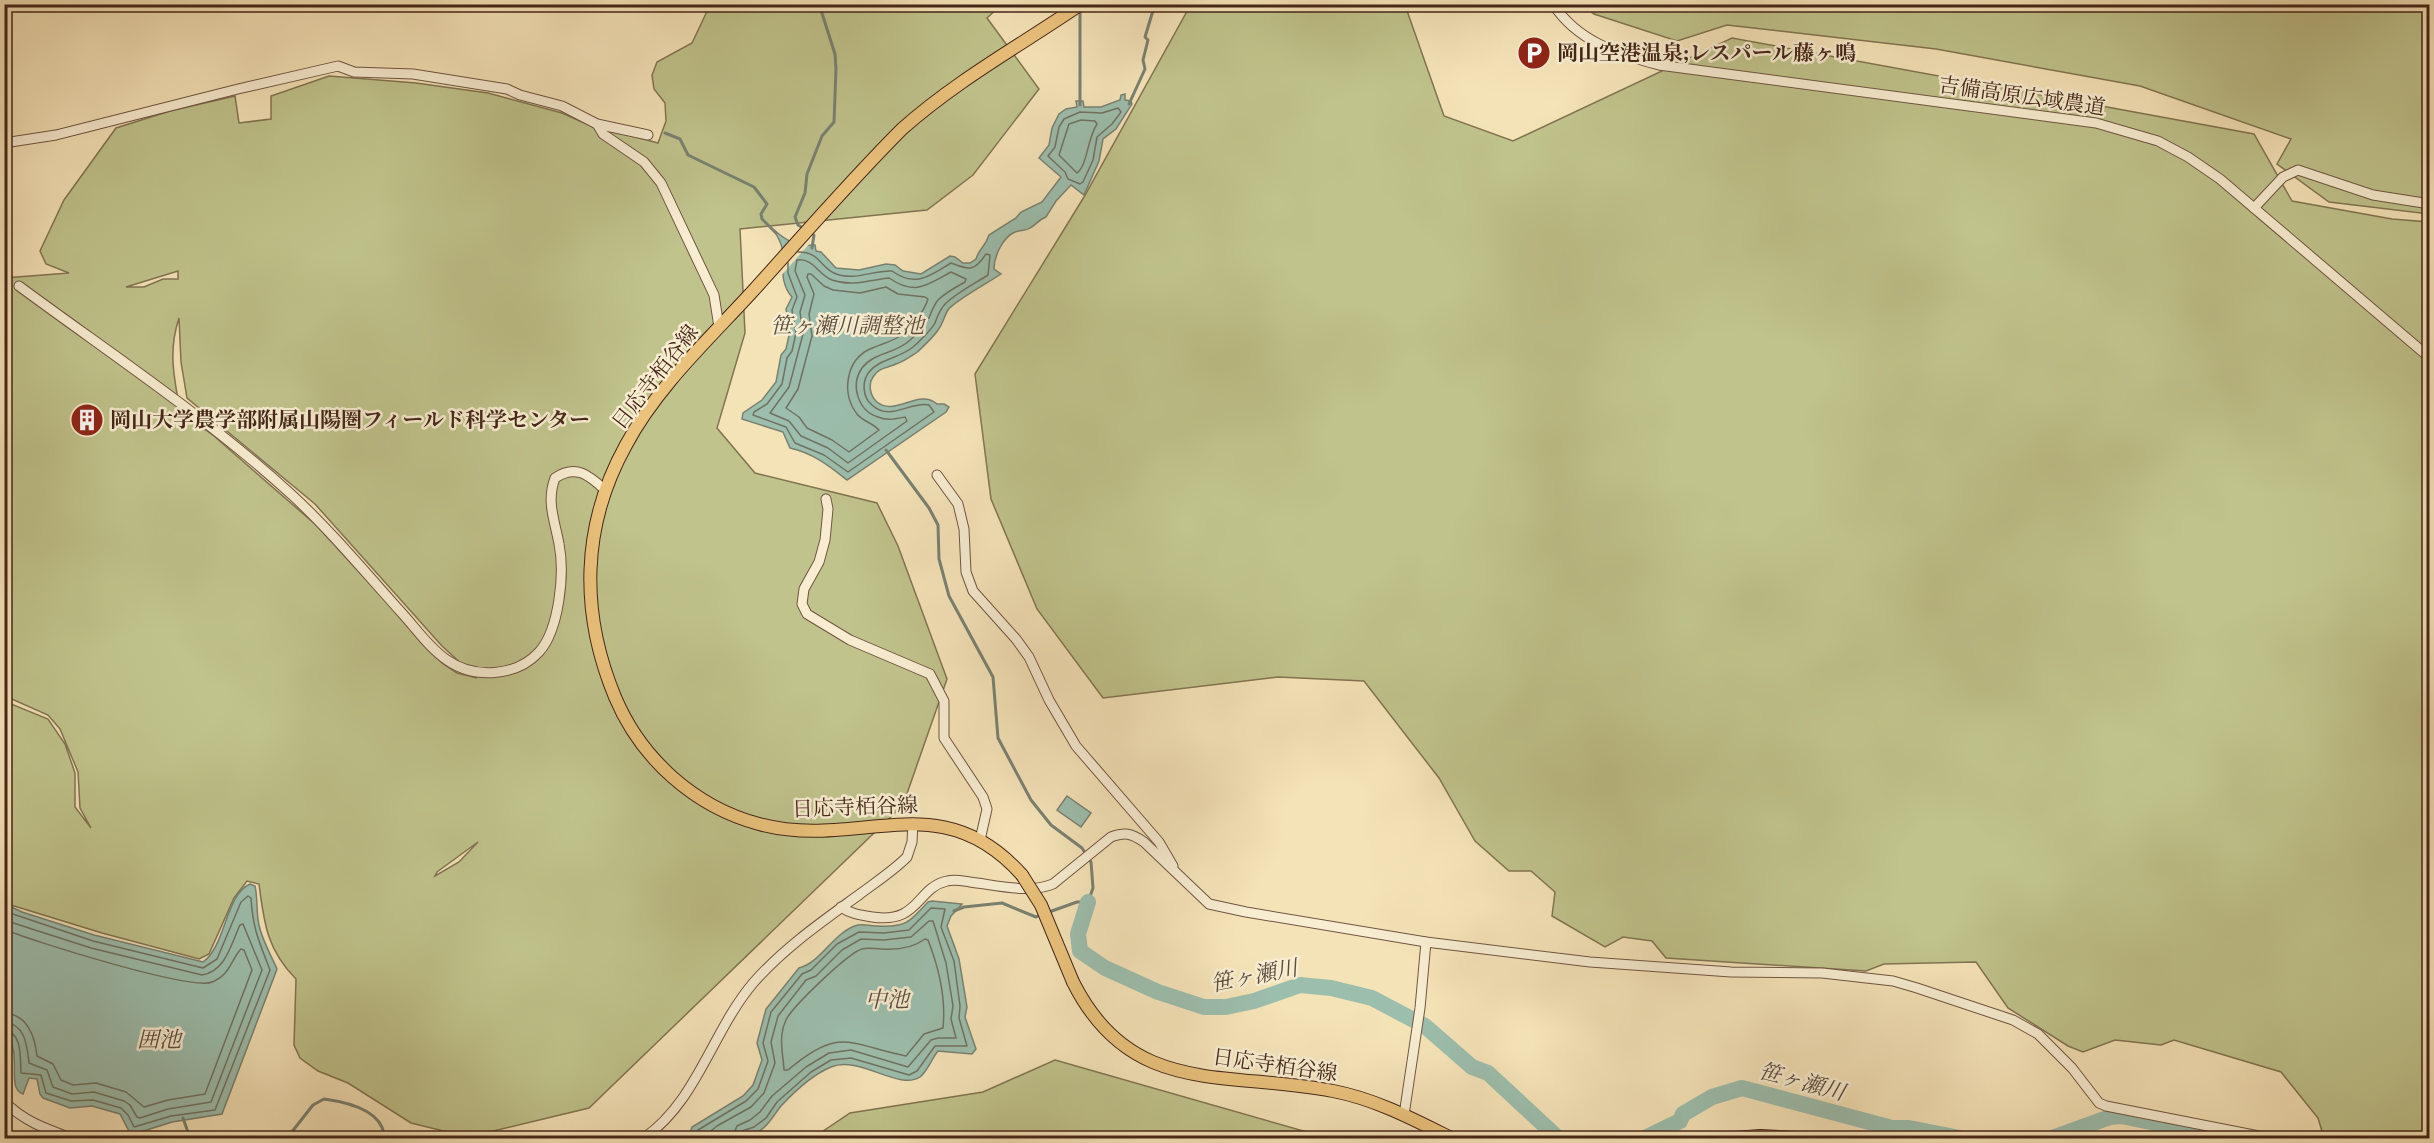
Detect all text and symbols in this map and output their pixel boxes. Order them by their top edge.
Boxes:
parking icon: 岡山空港温泉;レスパール藤ヶ鳴 [1516,35,1552,71]
place label: 岡山空港温泉;レスパール藤ヶ鳴 [1557,39,1856,68]
street label: 吉備高原広域農道 [1937,70,2107,123]
water label: 笹ヶ瀬川調整池 [770,311,927,341]
street label: 日応寺栢谷線 [605,319,706,436]
building icon: 岡山大学農学部附属山陽圏フィールド科学センター [69,402,105,438]
place label: 岡山大学農学部附属山陽圏フィールド科学センター [110,406,590,435]
street label: 日応寺栢谷線 [792,791,918,824]
water label: 笹ヶ瀬川 [1208,952,1302,999]
water label: 中池 [865,985,912,1015]
water label: 囲池 [137,1025,184,1055]
street label: 日応寺栢谷線 [1211,1042,1339,1089]
water label: 笹ヶ瀬川 [1755,1056,1850,1108]

